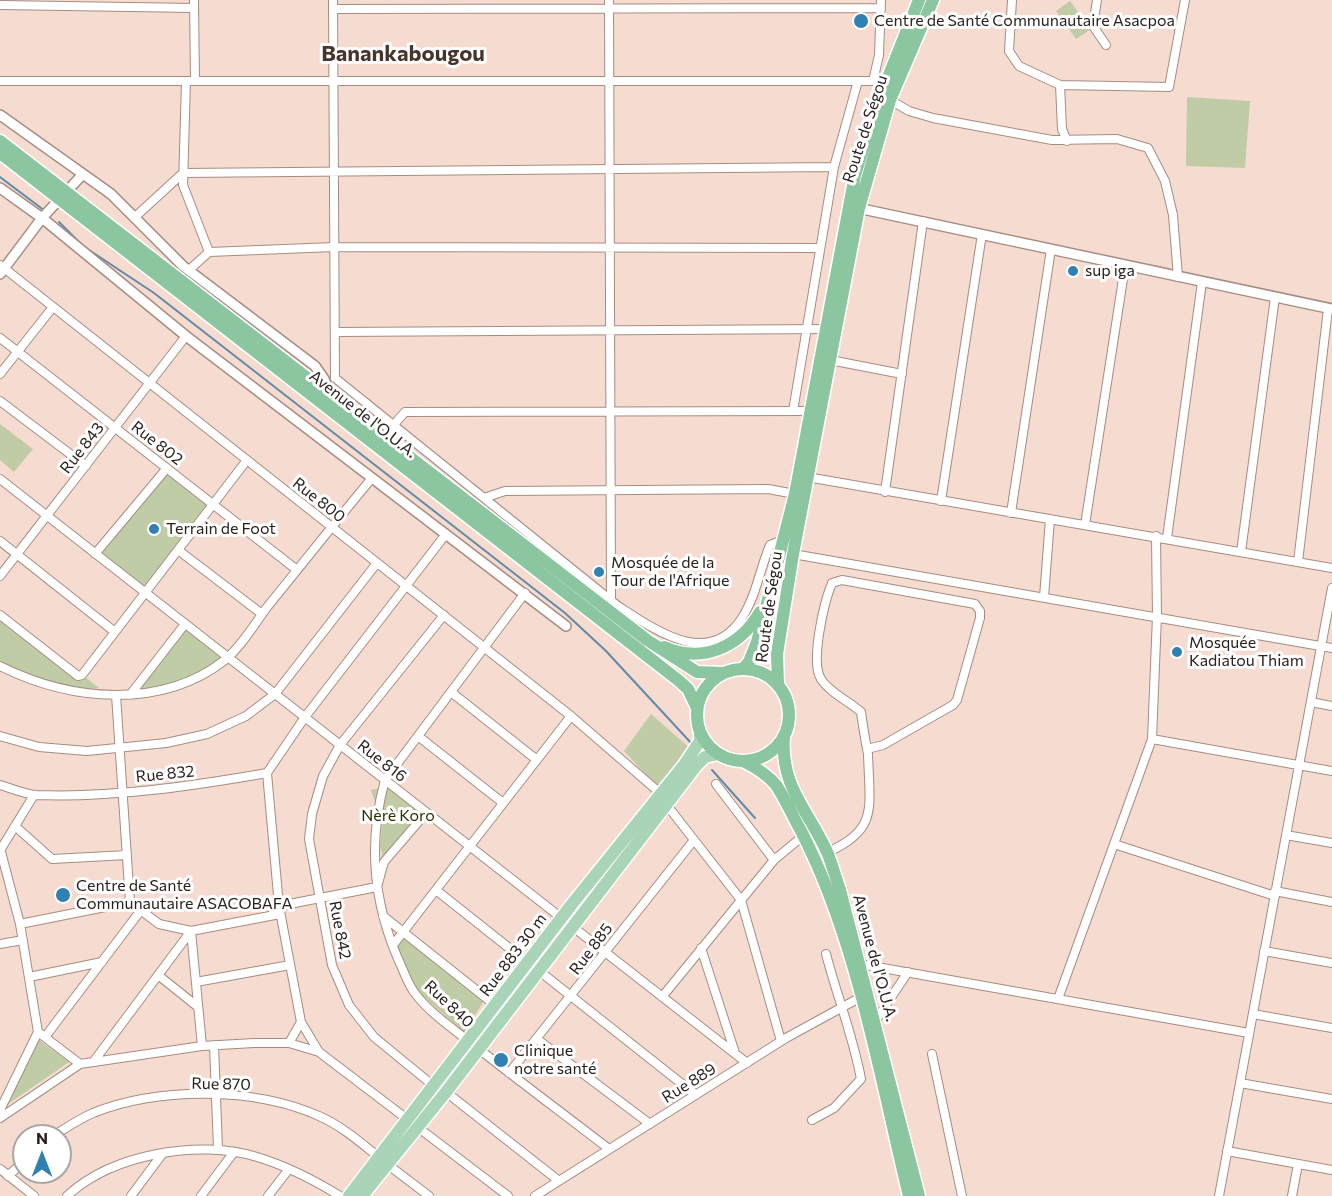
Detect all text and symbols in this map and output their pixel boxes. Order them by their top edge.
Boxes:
place label: Centre de Santé Communautaire Asacpoa [874,11,1175,31]
marker: Centre de Santé Communautaire Asacpoa [852,12,870,30]
district label: Banankabougou [321,41,485,67]
street label: Route de Ségou [839,73,891,185]
place label: sup iga [1085,261,1135,281]
marker: sup iga [1066,264,1080,278]
street label: Avenue de l'O.U.A. [306,366,420,462]
street label: Rue 802 [127,417,187,469]
street label: Rue 843 [56,419,108,477]
street label: Rue 800 [289,473,349,527]
place label: Terrain de Foot [166,519,276,539]
marker: Terrain de Foot [147,522,161,536]
street label: Route de Ségou [752,550,786,664]
place label: Mosquée de la Tour de l'Afrique [611,553,729,591]
marker: Mosquée de la Tour de l'Afrique [592,565,606,579]
place label: Mosquée Kadiatou Thiam [1189,633,1304,671]
marker: Mosquée Kadiatou Thiam [1170,645,1184,659]
street label: Rue 816 [353,736,411,786]
street label: Rue 832 [135,761,195,787]
park label: Nèrè Koro [361,806,435,826]
place label: Centre de Santé Communautaire ASACOBAFA [76,876,292,914]
marker: Centre de Santé Communautaire ASACOBAFA [54,886,72,904]
street label: Avenue de l'O.U.A. [849,892,901,1024]
street label: Rue 842 [325,899,355,961]
street label: Rue 883 30 m [475,910,551,1000]
street label: Rue 885 [565,919,617,979]
street label: Rue 840 [420,976,478,1032]
place label: Clinique notre santé [514,1041,596,1079]
marker: Clinique notre santé [492,1051,510,1069]
street label: Rue 889 [658,1059,720,1107]
street label: Rue 870 [191,1074,251,1094]
north arrow [12,1124,72,1184]
text: N [36,1128,48,1147]

